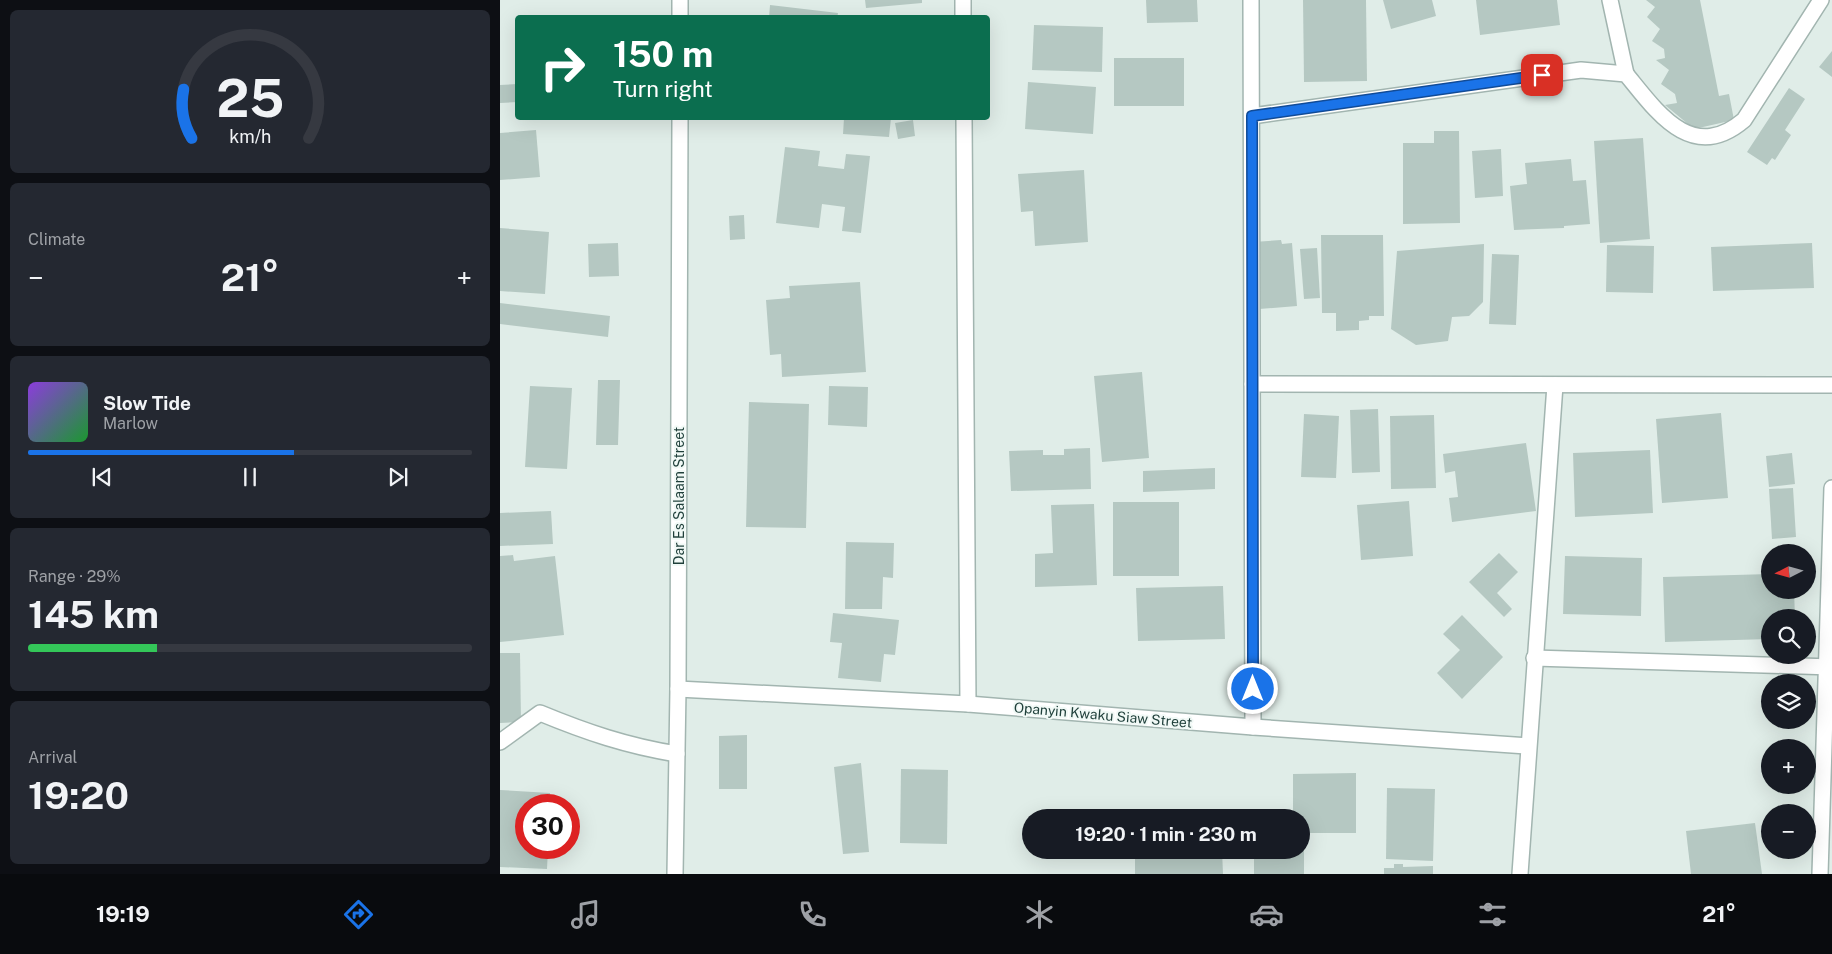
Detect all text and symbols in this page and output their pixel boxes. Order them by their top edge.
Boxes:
text: 150 m [613,34,713,75]
icon: right [530,35,595,100]
pin [1521,54,1563,96]
icon: arrive [1528,61,1556,89]
text: 25 [216,68,284,129]
text: Turn right [613,76,713,102]
text: km/h [229,126,271,147]
text: Climate [28,230,85,249]
text: 21° [221,255,279,300]
text: − [28,261,44,294]
text: + [456,261,472,294]
text: Slow Tide [103,392,191,414]
text: Marlow [103,414,158,433]
street label: Dar Es Salaam Street [671,427,687,565]
icon: previous [88,463,116,491]
icon: pause [236,463,264,491]
icon: next [384,463,412,491]
north arrow [1761,544,1816,599]
map controls [1761,544,1816,859]
text: Range · 29% [28,567,121,586]
text: 145 km [28,592,159,637]
button: search [1761,609,1816,664]
position arrow [1226,662,1278,714]
button: layers [1761,674,1816,729]
street label: Opanyin Kwaku Siaw Street [1013,699,1193,731]
button: + [1761,739,1816,794]
text: Arrival [28,748,77,767]
text: 19:20 [28,773,129,818]
speed limit sign: 30 [515,794,580,859]
button: − [1761,804,1816,859]
text: 19:20 · 1 min · 230 m [1075,823,1257,845]
icon: directions [341,897,376,932]
icon: music [568,897,603,932]
icon: phone [795,897,830,932]
icon: climate [1022,897,1057,932]
icon: car [1249,897,1284,932]
icon: filters [1475,897,1510,932]
text: 19:19 [96,901,150,927]
text: 21° [1702,901,1736,927]

